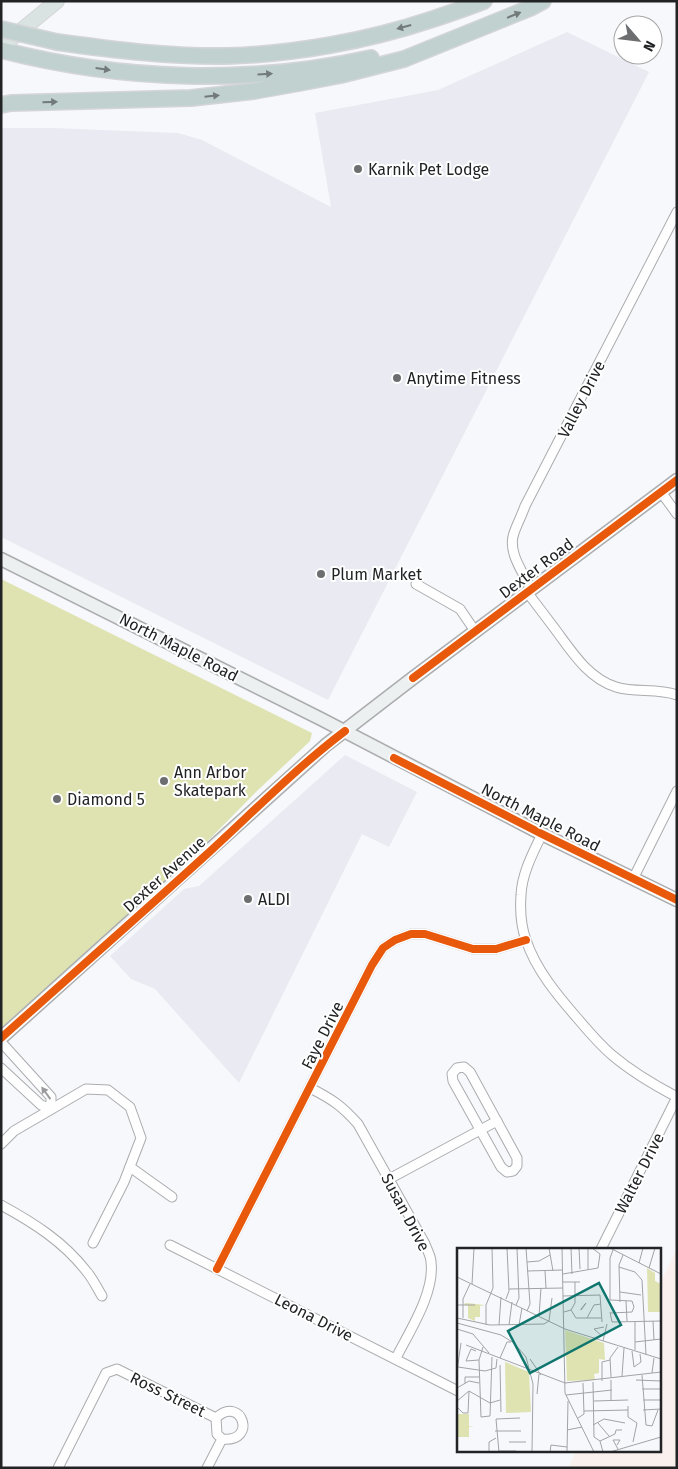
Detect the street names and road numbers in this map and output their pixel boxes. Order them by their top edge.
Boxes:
street label: Valley Drive [554,357,609,441]
street label: Dexter Road [495,534,577,603]
street label: North Maple Road [116,609,241,686]
street label: North Maple Road [478,779,603,856]
street label: Dexter Avenue [119,832,209,916]
street label: Faye Drive [297,998,348,1072]
street label: Walter Drive [611,1130,668,1217]
street label: Susan Drive [377,1170,434,1254]
street label: Leona Drive [271,1290,356,1345]
street label: Ross Street [127,1368,209,1421]

